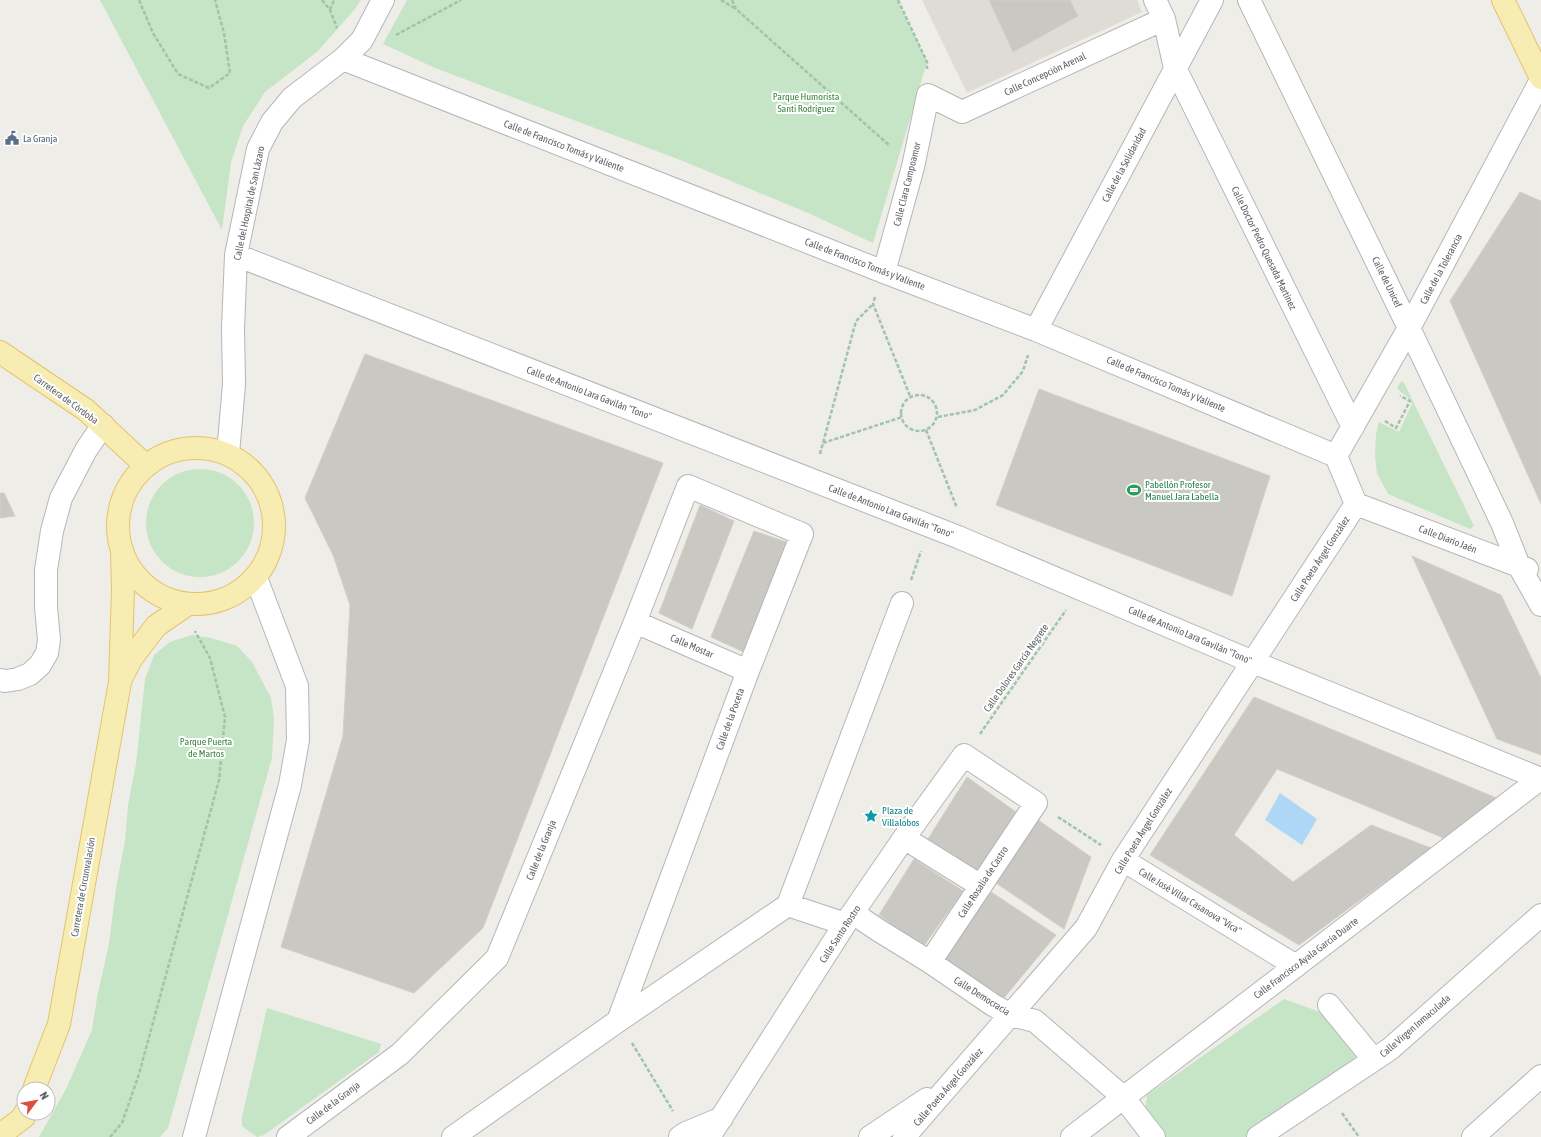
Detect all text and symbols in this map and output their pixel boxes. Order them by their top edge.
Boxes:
street label: Calle Concepción Arenal [1002,50,1088,98]
park label: Parque Humorista Santi Rodríguez [773,91,840,114]
street label: Calle de Francisco Tomás y Valiente [502,118,626,174]
street label: Calle de la Solidaridad [1100,126,1148,204]
public building icon: La Granja [4,130,20,146]
place label: La Granja [23,133,58,144]
street label: Calle Clara Campoamor [891,140,923,227]
street label: Calle del Hospital de San Lázaro [232,145,267,261]
street label: Calle Doctor Pedro Quesada Martínez [1229,185,1299,312]
street label: Calle de la Tolerancia [1418,232,1464,306]
street label: Calle de Francisco Tomás y Valiente [803,236,927,292]
street label: Calle de Unicef [1370,255,1404,309]
street label: Calle de Francisco Tomás y Valiente [1105,354,1227,414]
street label: Calle de Antonio Lara Gavilán "Tono" [525,364,653,422]
street label: Carretera de Córdoba [31,372,101,426]
place label: Pabellón Profesor Manuel Jara Labella [1145,479,1219,502]
street label: Calle de Antonio Lara Gavilán "Tono" [827,482,955,540]
sports icon: Pabellón Profesor Manuel Jara Labella [1126,482,1142,498]
street label: Calle Poeta Ángel González [1288,514,1352,604]
street label: Calle Diario Jaén [1417,523,1479,555]
street label: Calle de Antonio Lara Gavilán "Tono" [1127,604,1253,666]
street label: Calle Dolores García Negrete [981,622,1051,714]
street label: Calle Mostar [669,632,716,660]
street label: Calle de la Poceta [714,686,746,751]
park label: Parque Puerta de Martos [180,736,233,759]
street label: Calle Poeta Ángel González [1112,786,1174,876]
place label: Plaza de Villalobos [882,805,920,828]
place icon: Plaza de Villalobos [863,808,879,824]
street label: Calle de la Granja [524,818,558,882]
street label: Carretera de Circunvalación [69,836,97,938]
street label: Calle Rosalia de Castro [956,844,1010,920]
street label: Calle José Villar Casanova "Vica" [1137,866,1243,936]
street label: Calle Santo Rostro [817,903,863,965]
street label: Calle Francisco Ayala García Duarte [1252,915,1361,1001]
street label: Calle Democracia [952,974,1012,1018]
street label: Calle Virgen Inmaculada [1378,992,1453,1059]
street label: Calle Poeta Ángel González [911,1046,985,1128]
street label: Calle de la Granja [304,1079,362,1127]
north arrow [16,1081,56,1121]
text: N [38,1090,51,1102]

